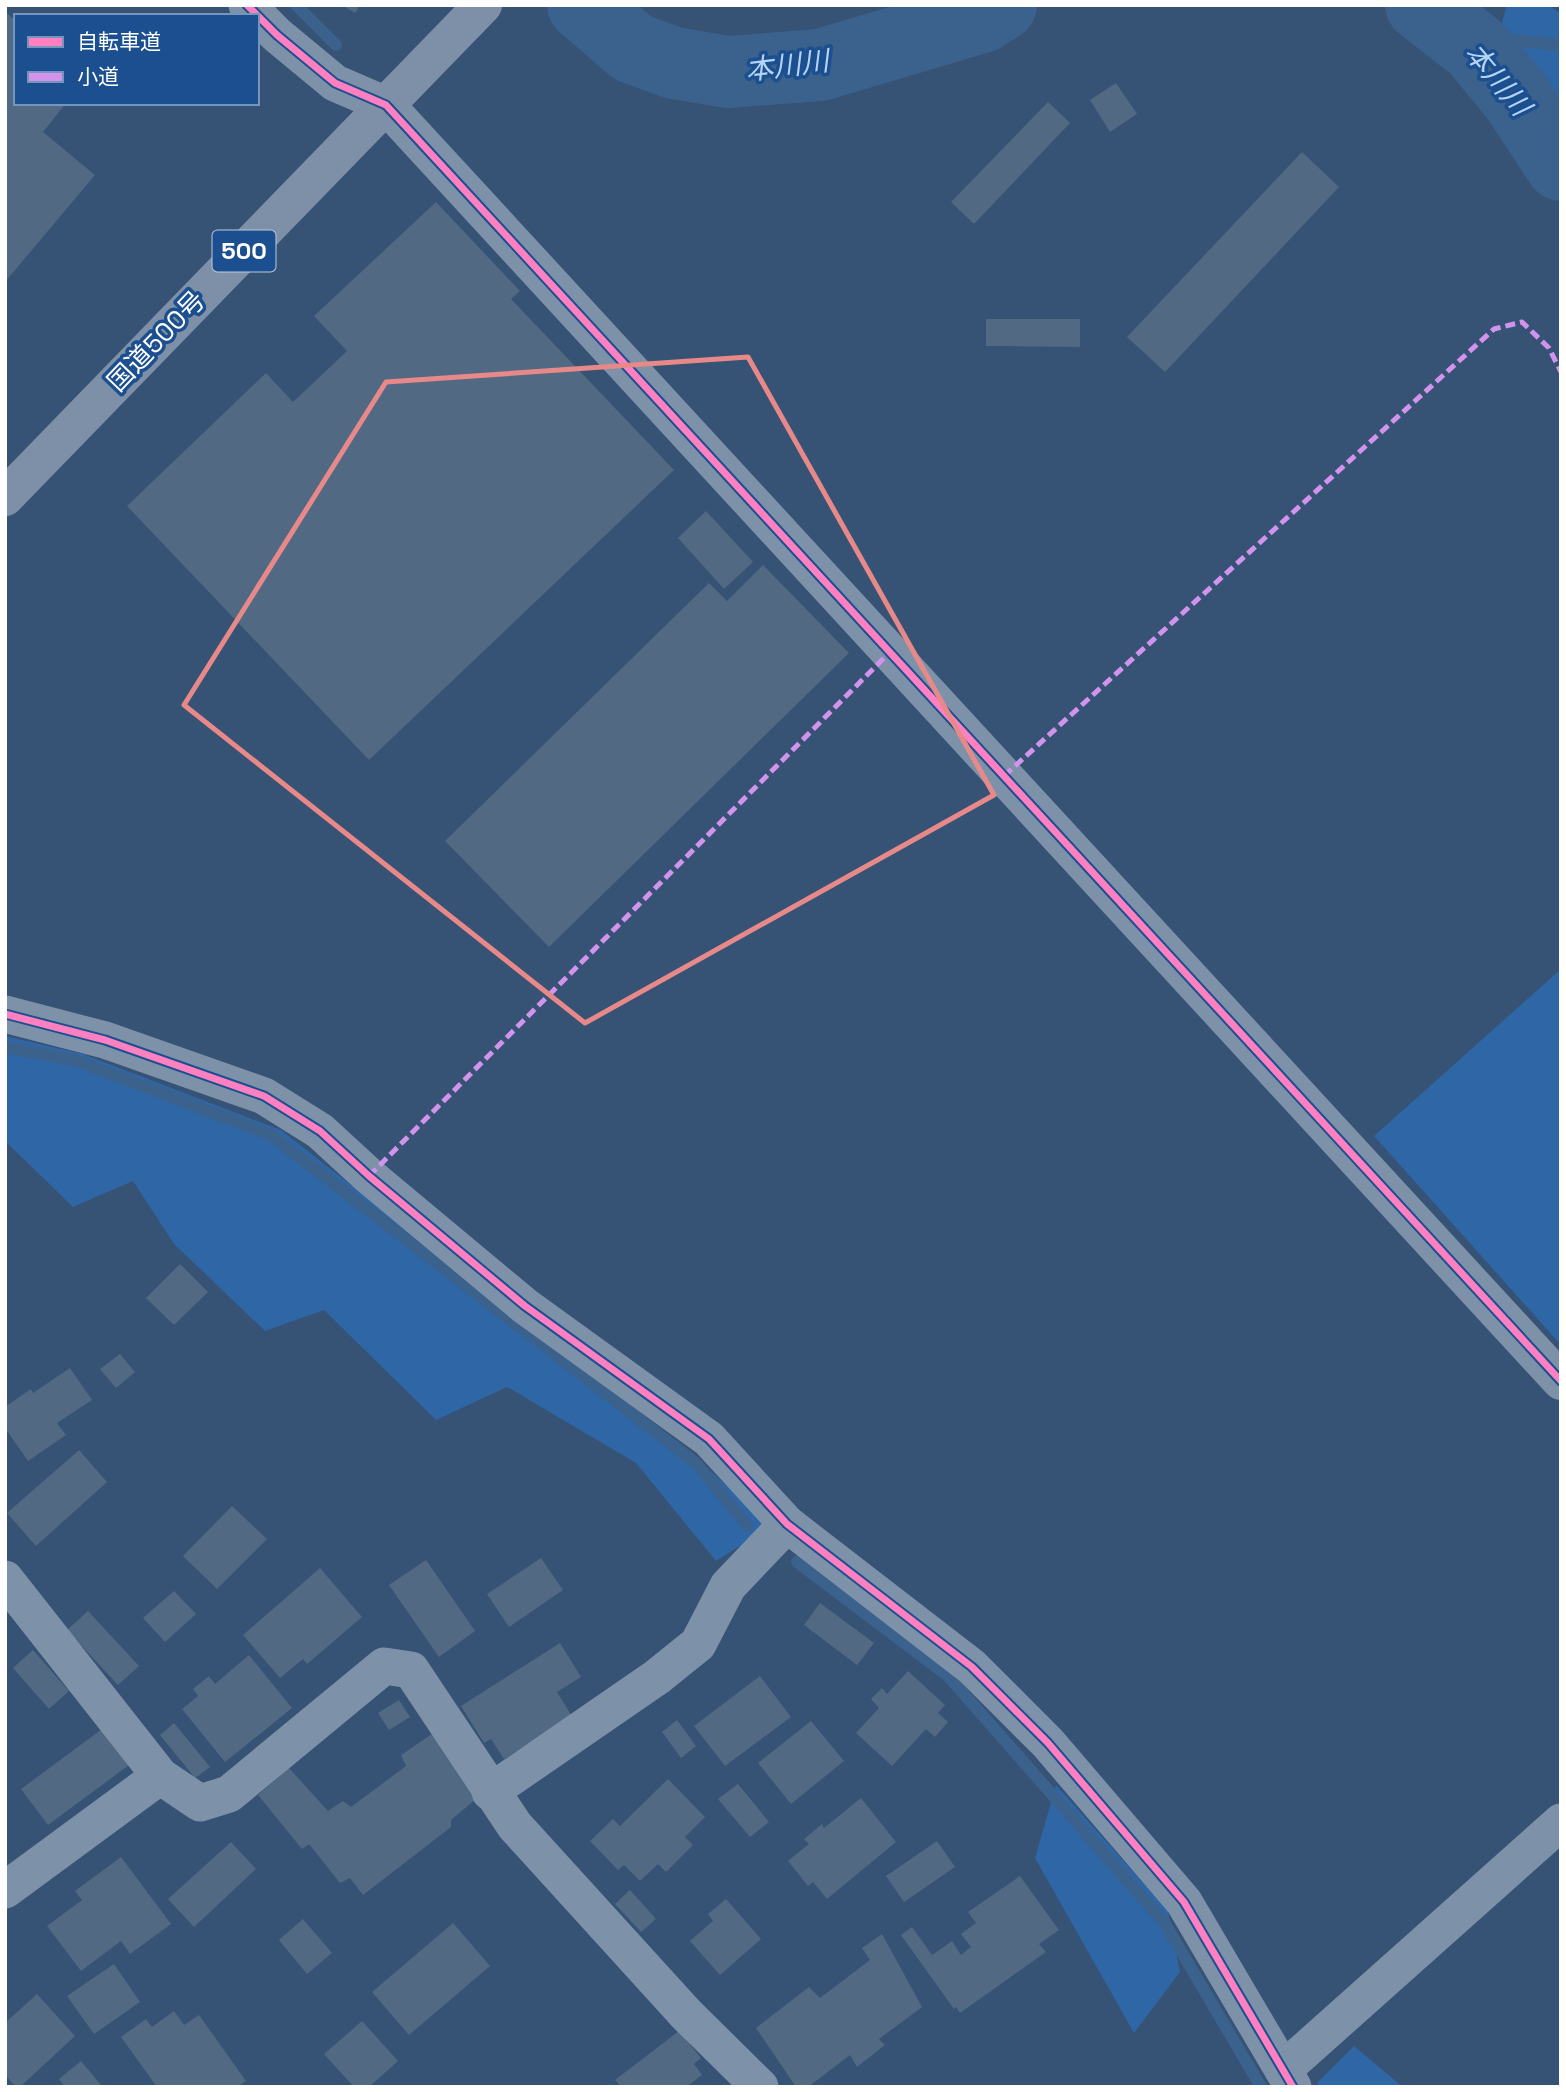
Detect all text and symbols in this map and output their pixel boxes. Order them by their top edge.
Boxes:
legend [14,14,259,105]
text: 自転車道 [77,28,161,55]
water label: 本川川 [1457,35,1541,125]
water label: 本川川 [743,42,834,88]
text: 小道 [77,63,119,90]
road number: 500 [212,230,276,272]
street label: 国道500号 [100,284,212,398]

